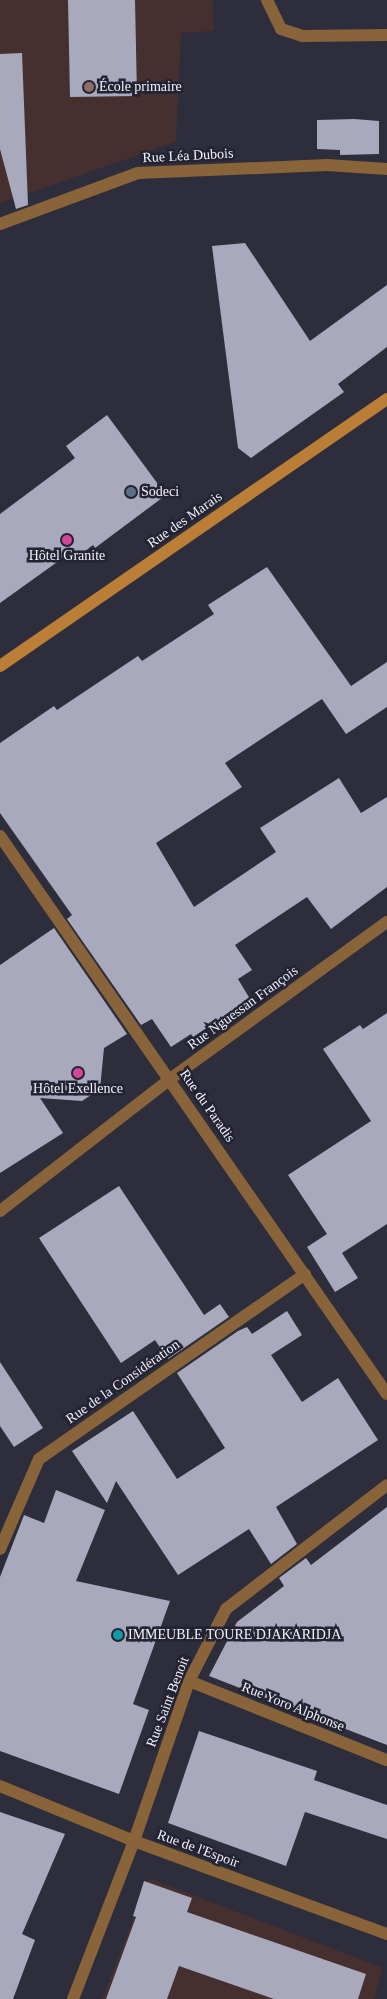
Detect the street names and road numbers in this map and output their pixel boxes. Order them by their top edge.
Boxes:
street label: Rue Léa Dubois [142,145,234,167]
street label: Rue des Marais [145,488,225,552]
street label: Rue Nguessan François [185,962,301,1054]
street label: Rue du Paradis [176,1066,238,1146]
street label: Rue de la Considération [63,1336,183,1428]
street label: Rue Saint Benoit [143,1654,193,1750]
street label: Rue Yoro Alphonse [239,1678,347,1736]
street label: Rue de l'Espoir [155,1826,241,1872]

